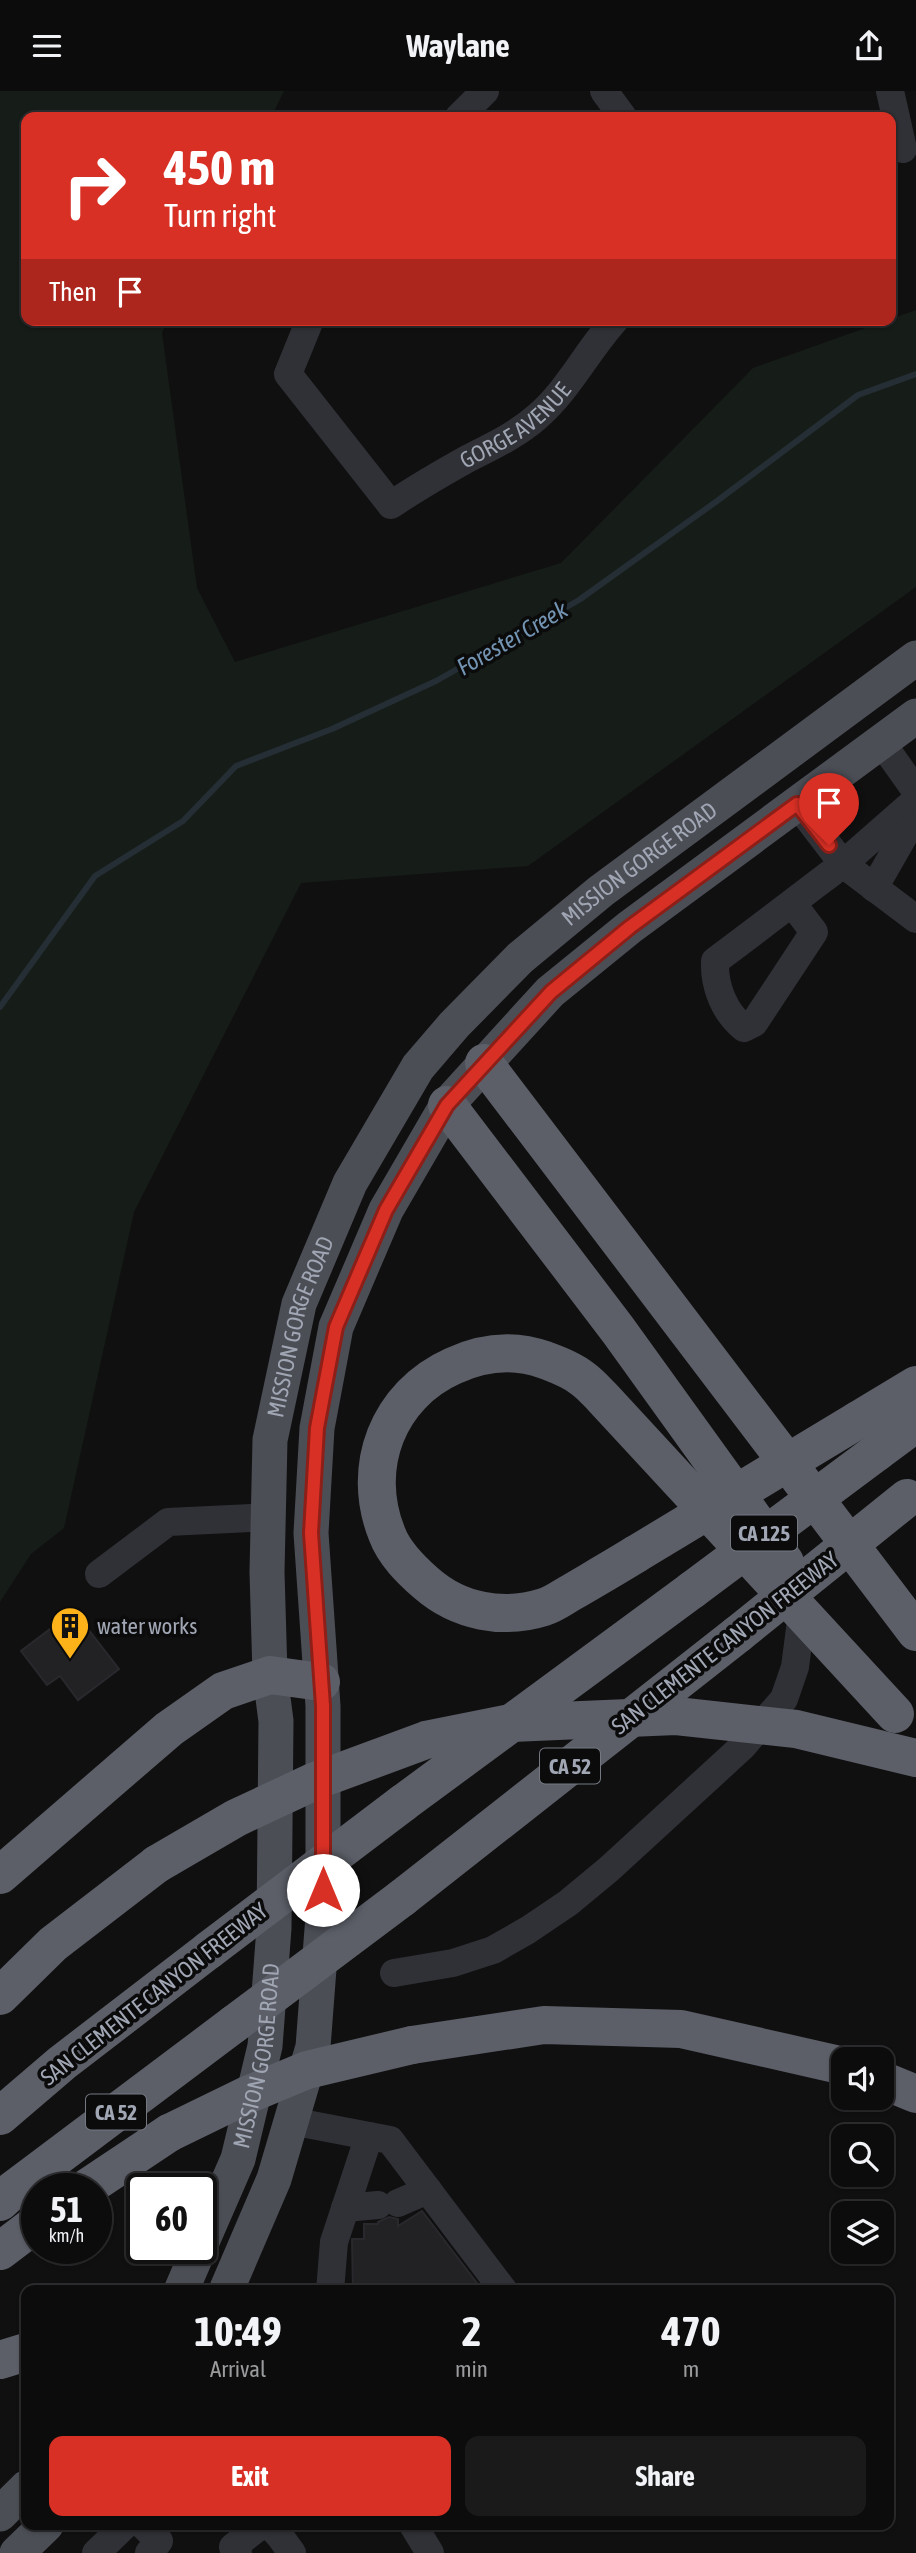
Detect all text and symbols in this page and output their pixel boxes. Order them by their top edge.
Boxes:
icon: menu [28,27,66,65]
text: Waylane [406,27,510,64]
icon: share [850,27,888,65]
text: 450 m [164,139,275,195]
icon: right [49,140,140,231]
text: Turn right [164,197,277,234]
icon: arrive [111,273,149,311]
text: Then [49,277,97,307]
street label: GORGE AVENUE [455,377,576,474]
water label: Forester Creek [452,595,572,680]
pin [799,773,859,845]
icon: arrive [810,784,848,822]
street label: MISSION GORGE ROAD [557,797,722,931]
street label: MISSION GORGE ROAD [262,1233,339,1420]
road number: CA 125 [731,1515,797,1551]
street label: SAN CLEMENTE CANYON FREEWAY [607,1546,844,1740]
building icon: water works [49,1605,91,1660]
place label: water works [97,1613,197,1639]
road number: CA 52 [540,1749,600,1783]
position arrow [286,1853,360,1927]
street label: SAN CLEMENTE CANYON FREEWAY [36,1897,273,2091]
street label: MISSION GORGE ROAD [228,1962,284,2151]
map controls [831,2047,894,2264]
button: sound [831,2047,894,2110]
road number: CA 52 [86,2095,146,2129]
button: search [831,2124,894,2187]
speed limit sign: 60 [126,2173,217,2264]
text: 51 [50,2189,83,2229]
button: layers [831,2201,894,2264]
text: km/h [49,2225,84,2246]
text: 10:49 [194,2307,282,2355]
text: 2 [462,2307,481,2355]
text: 470 [661,2307,721,2355]
text: Arrival [210,2356,266,2382]
text: min [455,2356,488,2382]
text: m [683,2356,699,2382]
button: Exit [49,2436,451,2516]
button: Share [465,2436,866,2516]

